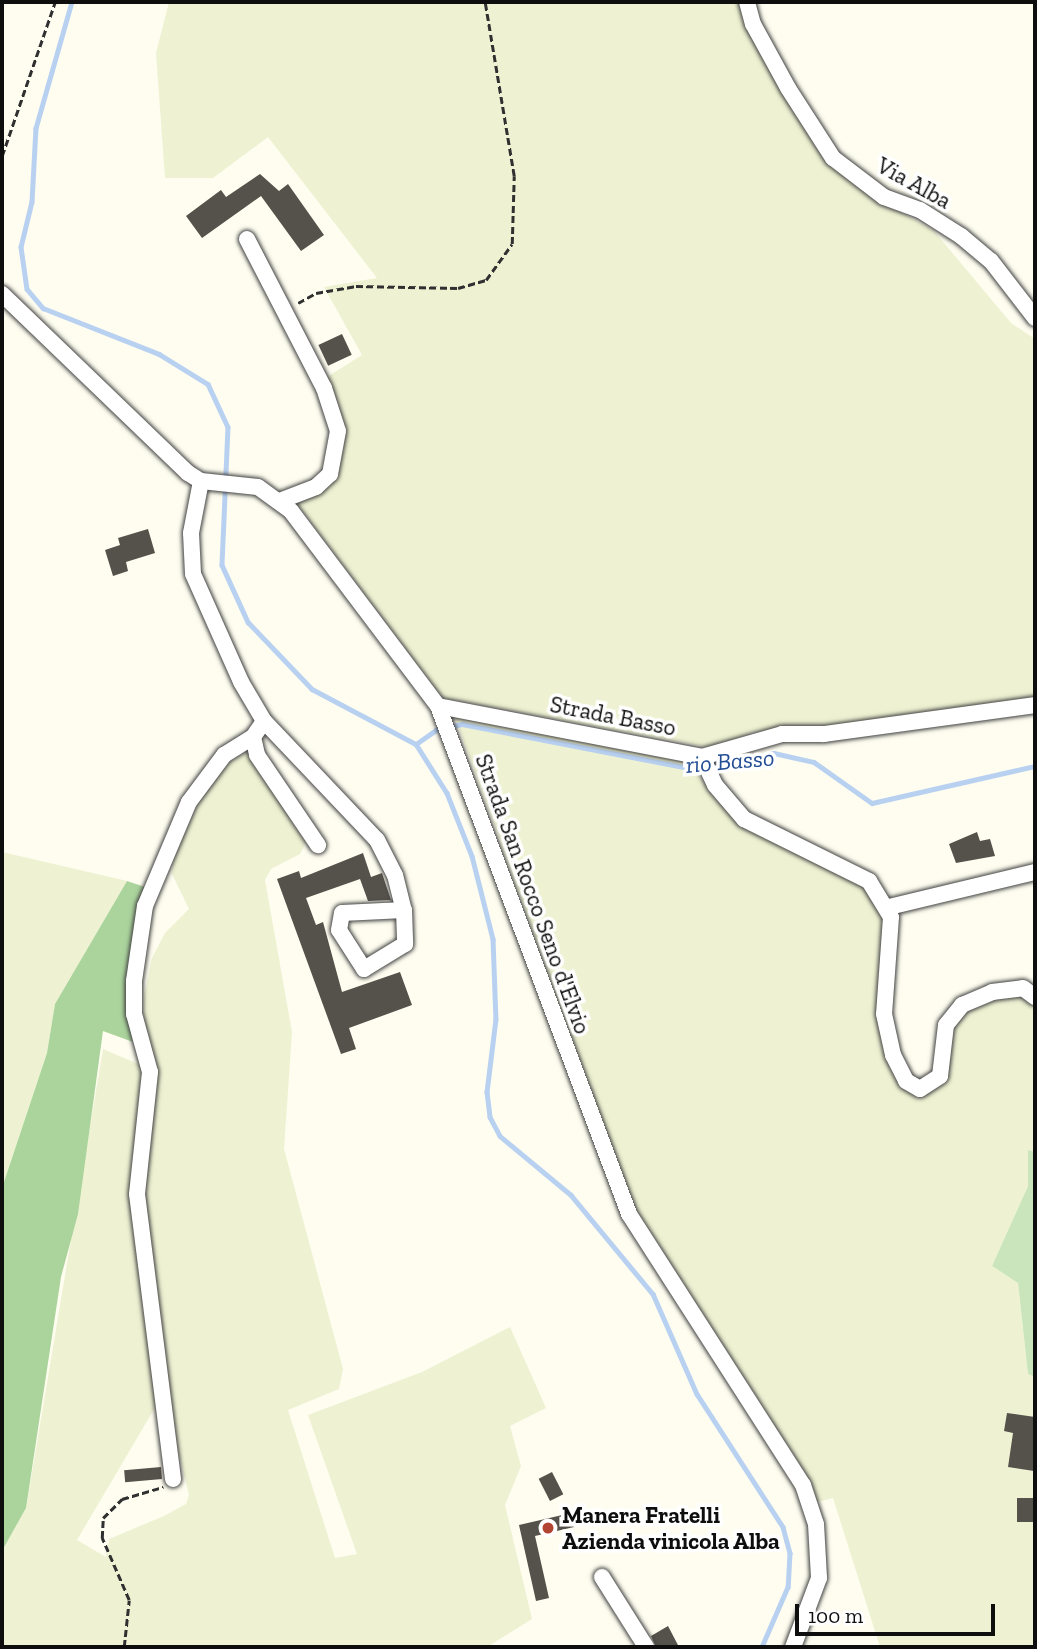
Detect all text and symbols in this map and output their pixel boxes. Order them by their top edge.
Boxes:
street label: Via Alba [872,151,956,215]
street label: Strada Basso [548,690,678,742]
water label: rio Basso [684,743,776,779]
street label: Strada San Rocco Seno d'Elvio [469,750,597,1038]
place label: Manera Fratelli Azienda vinicola Alba [562,1501,781,1555]
marker: Manera Fratelli Azienda vinicola Alba [540,1520,556,1536]
scale bar [799,1590,998,1634]
text: 100 m [808,1603,863,1628]

